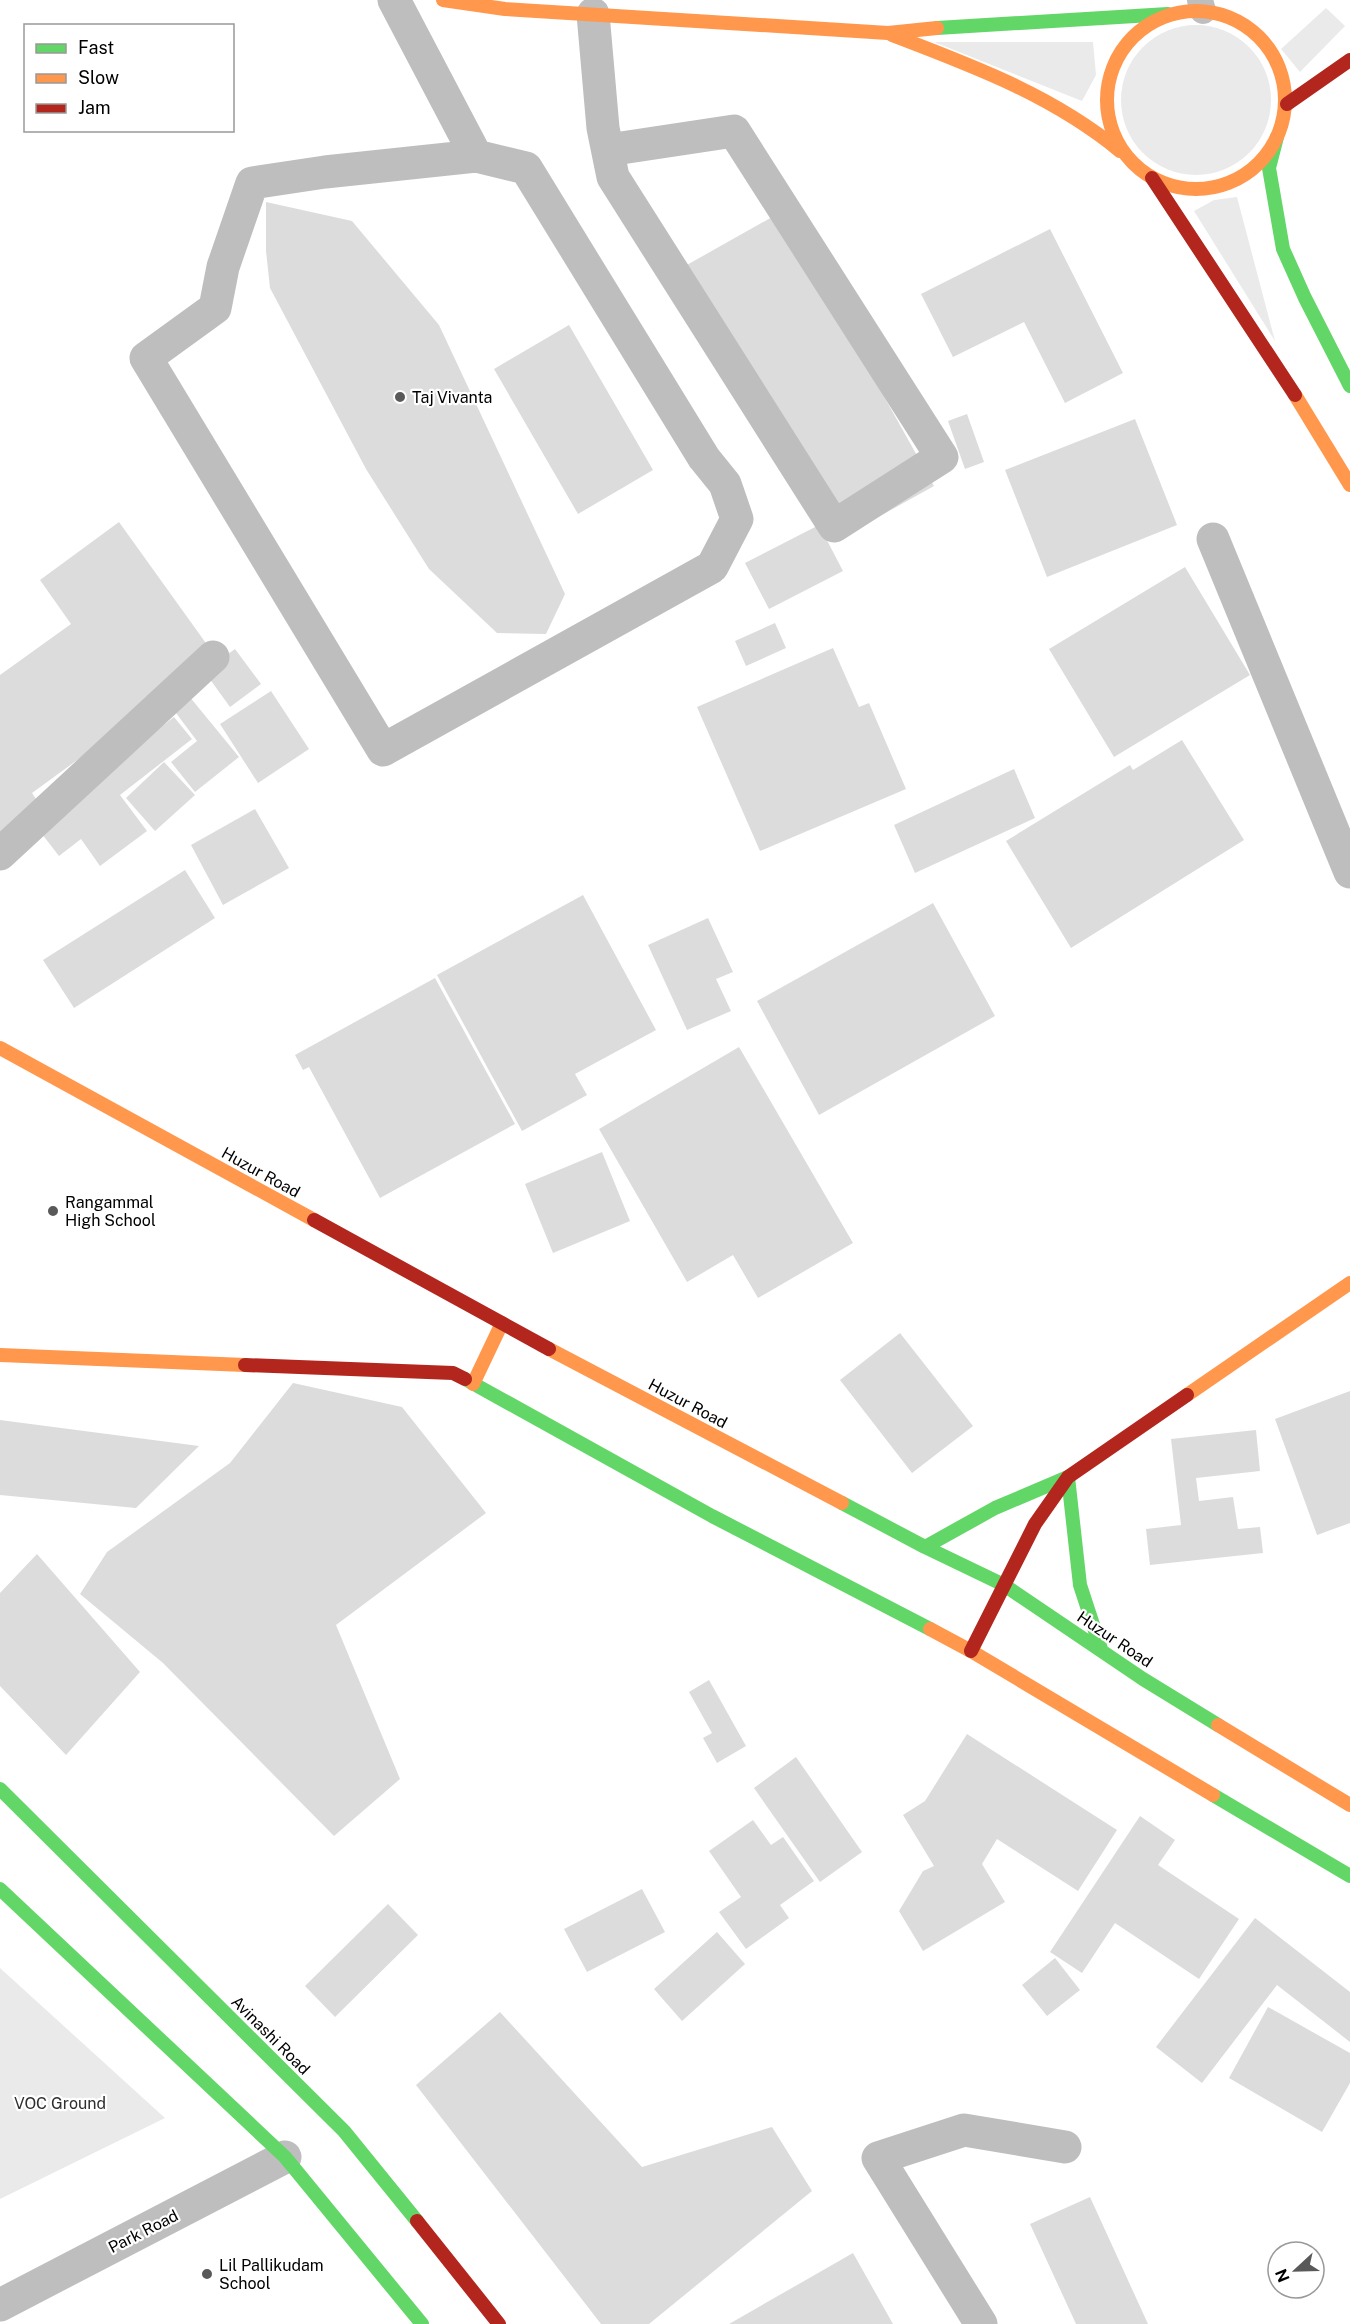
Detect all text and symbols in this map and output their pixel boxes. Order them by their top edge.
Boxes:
legend [24,24,234,132]
text: Fast [78,37,114,58]
text: Slow [78,67,119,88]
text: Jam [78,97,111,118]
place label: Taj Vivanta [412,388,492,407]
marker: Taj Vivanta [393,390,407,404]
street label: Huzur Road [218,1143,303,1202]
place label: Rangammal High School [65,1193,156,1230]
marker: Rangammal High School [46,1204,60,1218]
street label: Huzur Road [645,1375,730,1432]
street label: Huzur Road [1073,1607,1156,1672]
street label: Avinashi Road [227,1992,314,2079]
park label: VOC Ground [14,2094,106,2113]
street label: Park Road [105,2206,181,2257]
north arrow [1266,2240,1326,2300]
place label: Lil Pallikudam School [219,2256,324,2293]
text: N [1271,2266,1294,2285]
marker: Lil Pallikudam School [200,2267,214,2281]

